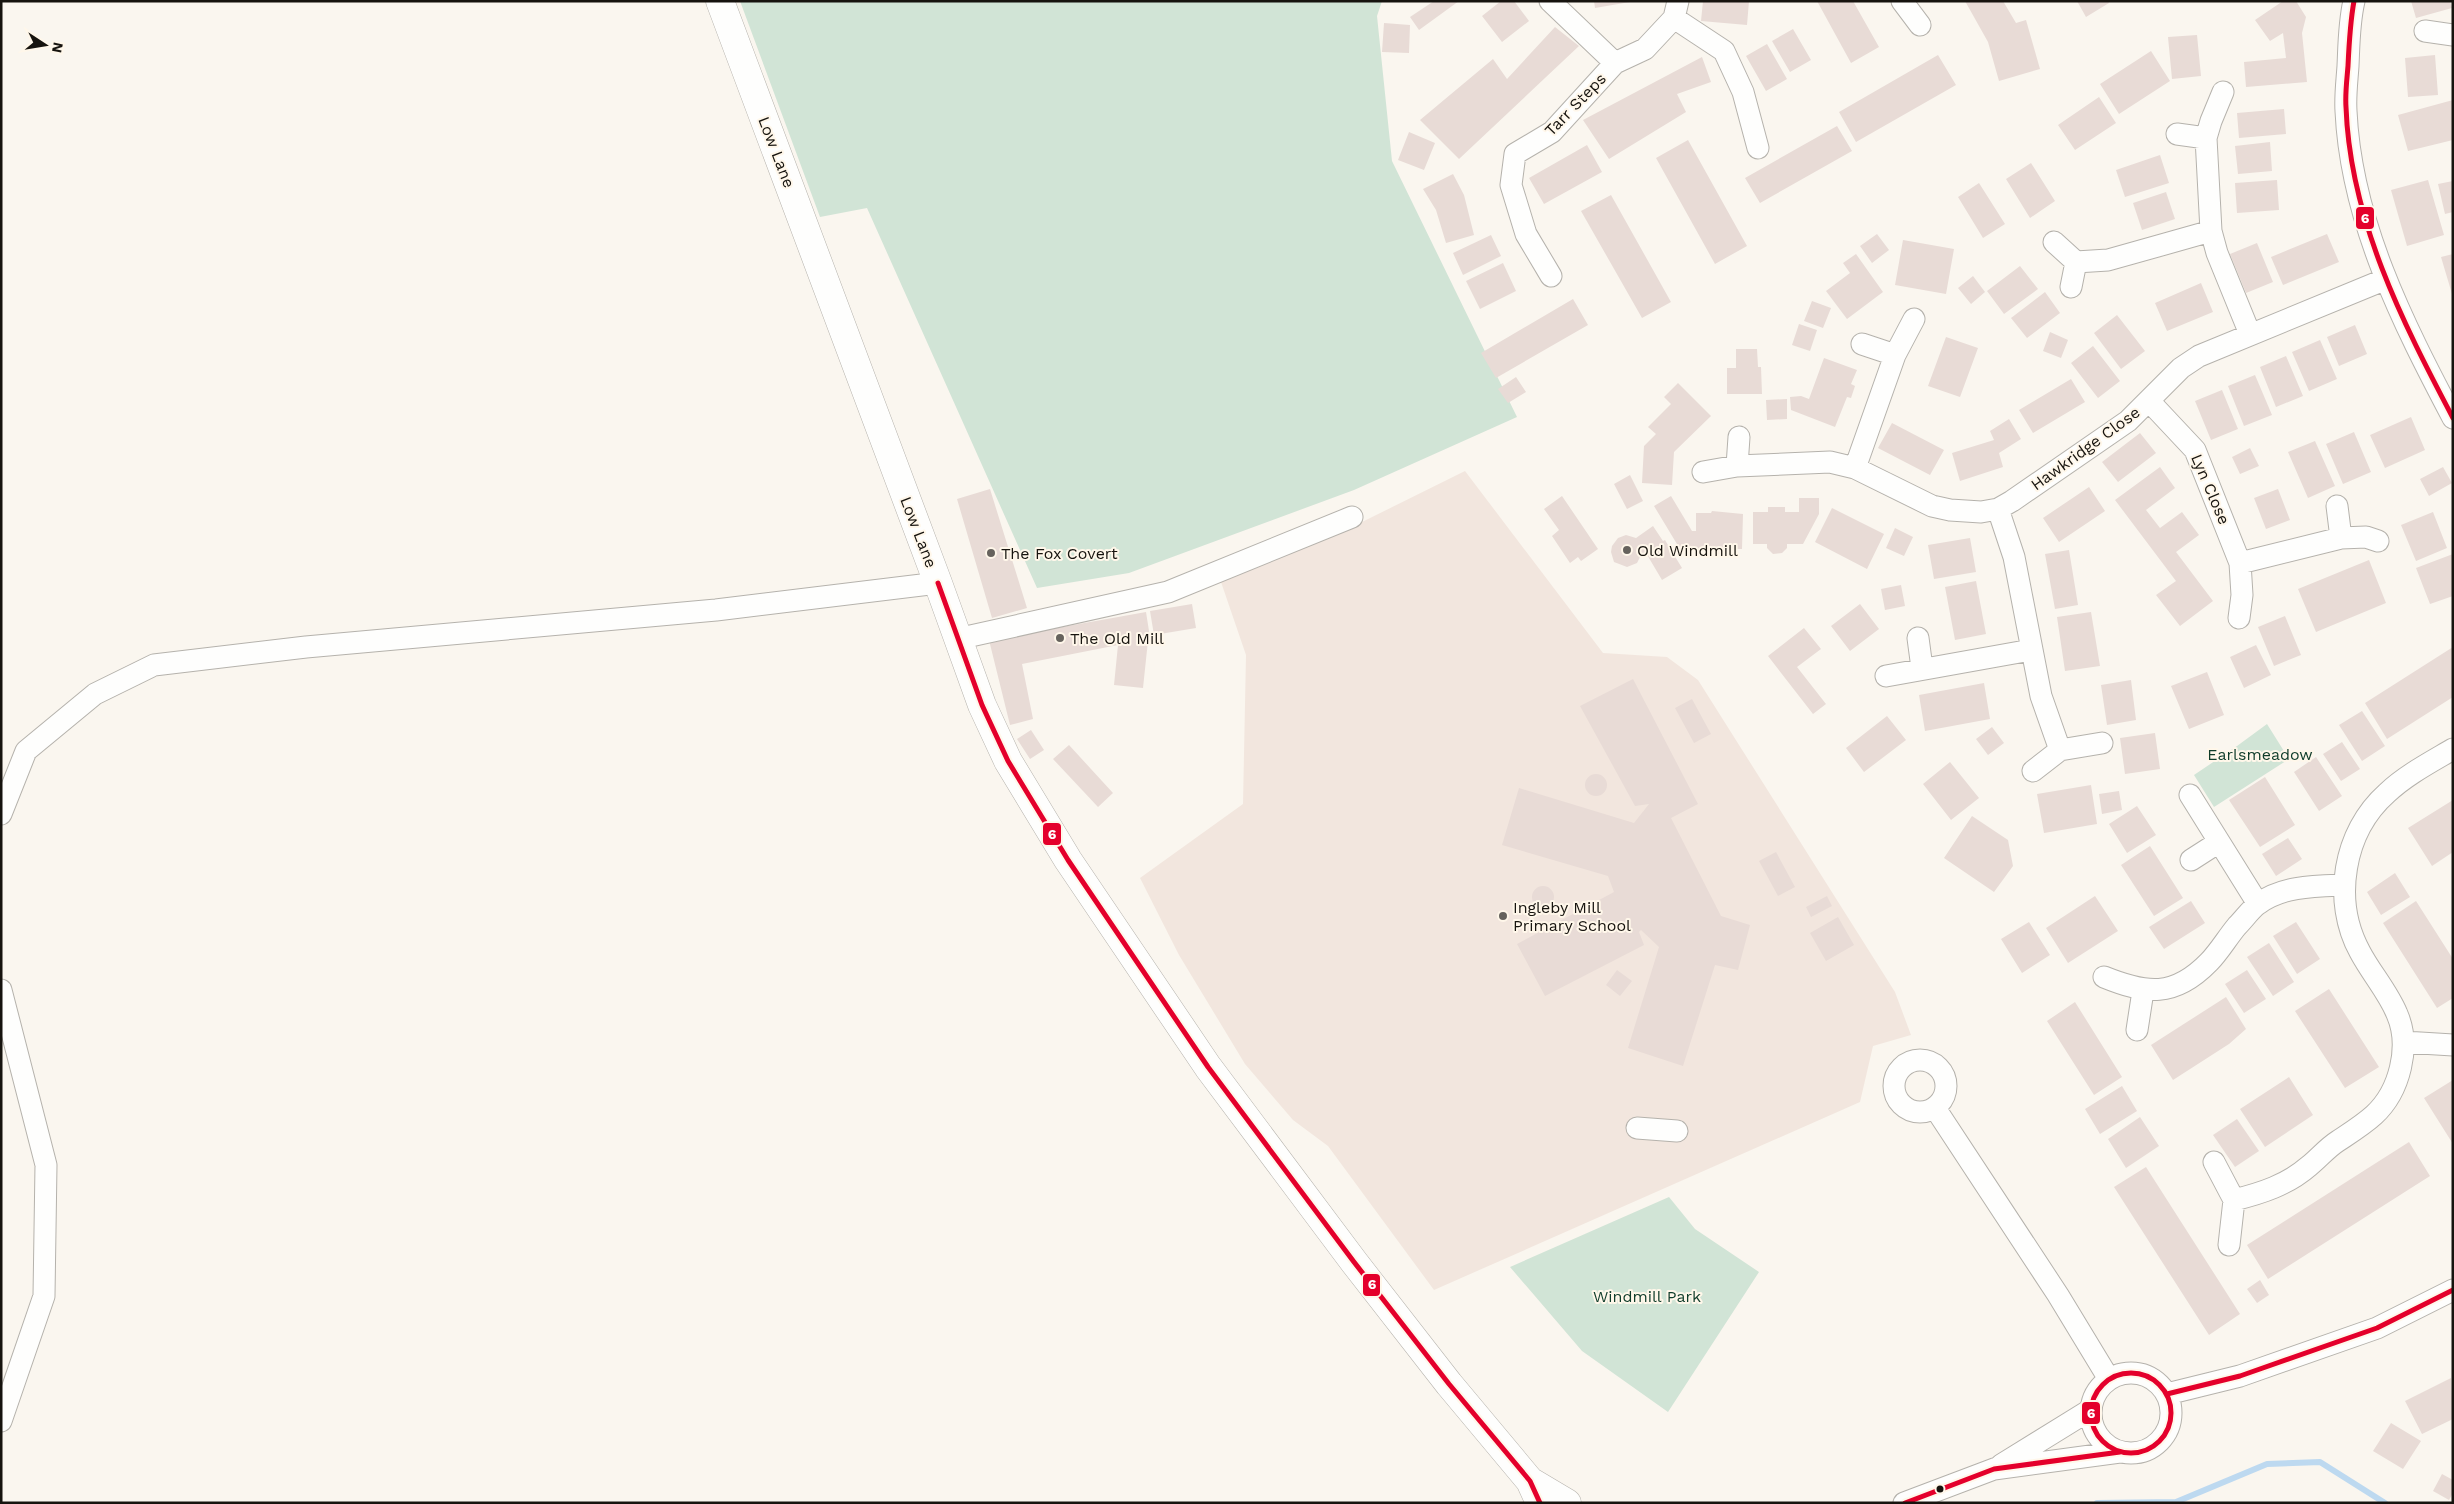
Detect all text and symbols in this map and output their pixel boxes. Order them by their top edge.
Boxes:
north arrow [20,20,70,70]
text: N [49,41,67,54]
street label: Tarr Steps [1541,69,1610,140]
street label: Low Lane [754,114,799,191]
line badge: 6 [2355,206,2375,230]
text: 6 [2361,210,2370,226]
street label: Hawkridge Close [2027,402,2144,494]
street label: Lyn Close [2187,451,2234,527]
street label: Low Lane [896,494,941,571]
place label: Old Windmill [1637,541,1738,560]
place label: The Fox Covert [1001,544,1118,563]
marker: Old Windmill [1621,544,1633,556]
marker: The Fox Covert [985,547,997,559]
place label: The Old Mill [1070,629,1164,648]
marker: The Old Mill [1054,632,1066,644]
park label: Earlsmeadow [2207,745,2313,764]
line badge: 6 [1042,822,1062,846]
text: 6 [1048,826,1057,842]
place label: Ingleby Mill Primary School [1513,898,1631,935]
marker: Ingleby Mill Primary School [1497,910,1509,922]
line badge: 6 [1362,1273,1381,1297]
text: 6 [1368,1276,1377,1292]
park label: Windmill Park [1593,1287,1701,1306]
line badge: 6 [2081,1401,2101,1425]
text: 6 [2087,1405,2096,1421]
unlabelled marker [1935,1484,1945,1494]

